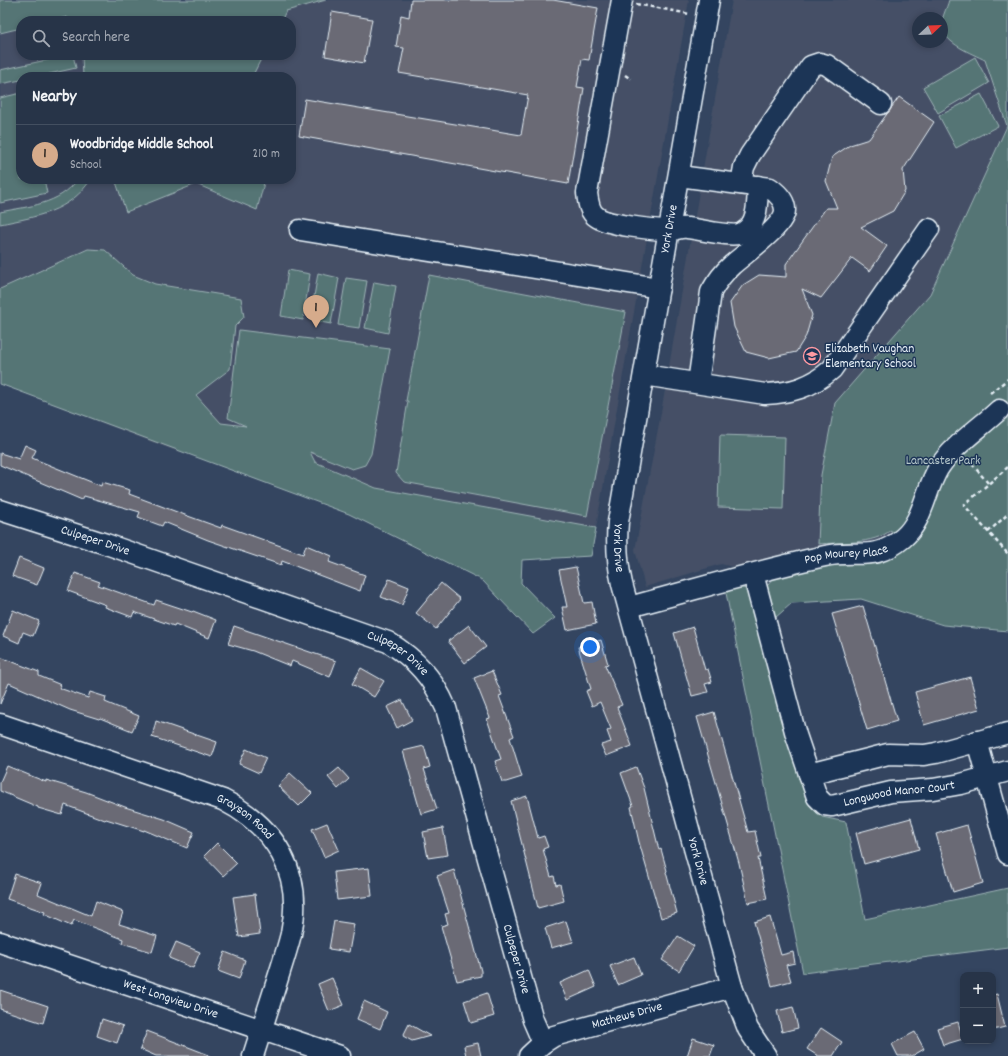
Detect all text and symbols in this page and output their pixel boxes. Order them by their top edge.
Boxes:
north arrow [912,12,948,48]
search box [16,16,296,60]
icon: search [30,27,52,49]
text: Search here [62,27,130,49]
text: Nearby [32,86,76,110]
text: Woodbridge Middle School [70,134,213,156]
text: 1 [44,145,46,164]
text: 210 m [252,145,280,164]
text: School [70,156,102,175]
street label: York Drive [656,203,684,255]
pin: 1 [303,295,329,328]
place label: Elizabeth Vaughan Elementary School [825,340,916,374]
school or university icon: Elizabeth Vaughan Elementary School [802,346,822,366]
park label: Lancaster Park [906,452,980,471]
street label: Culpeper Drive [58,521,132,561]
street label: York Drive [608,523,629,574]
street label: Pop Mourey Place [803,539,892,570]
street label: Culpeper Drive [364,626,433,680]
your location [580,637,600,657]
street label: Longwood Manor Court [842,776,957,812]
street label: Grayson Road [214,789,278,844]
street label: York Drive [682,836,713,888]
street label: Culpeper Drive [497,922,535,996]
map controls [960,972,996,1044]
button: + [960,972,996,1008]
street label: West Longview Drive [121,974,221,1024]
street label: Mathews Drive [590,997,665,1035]
button: − [960,1008,996,1044]

